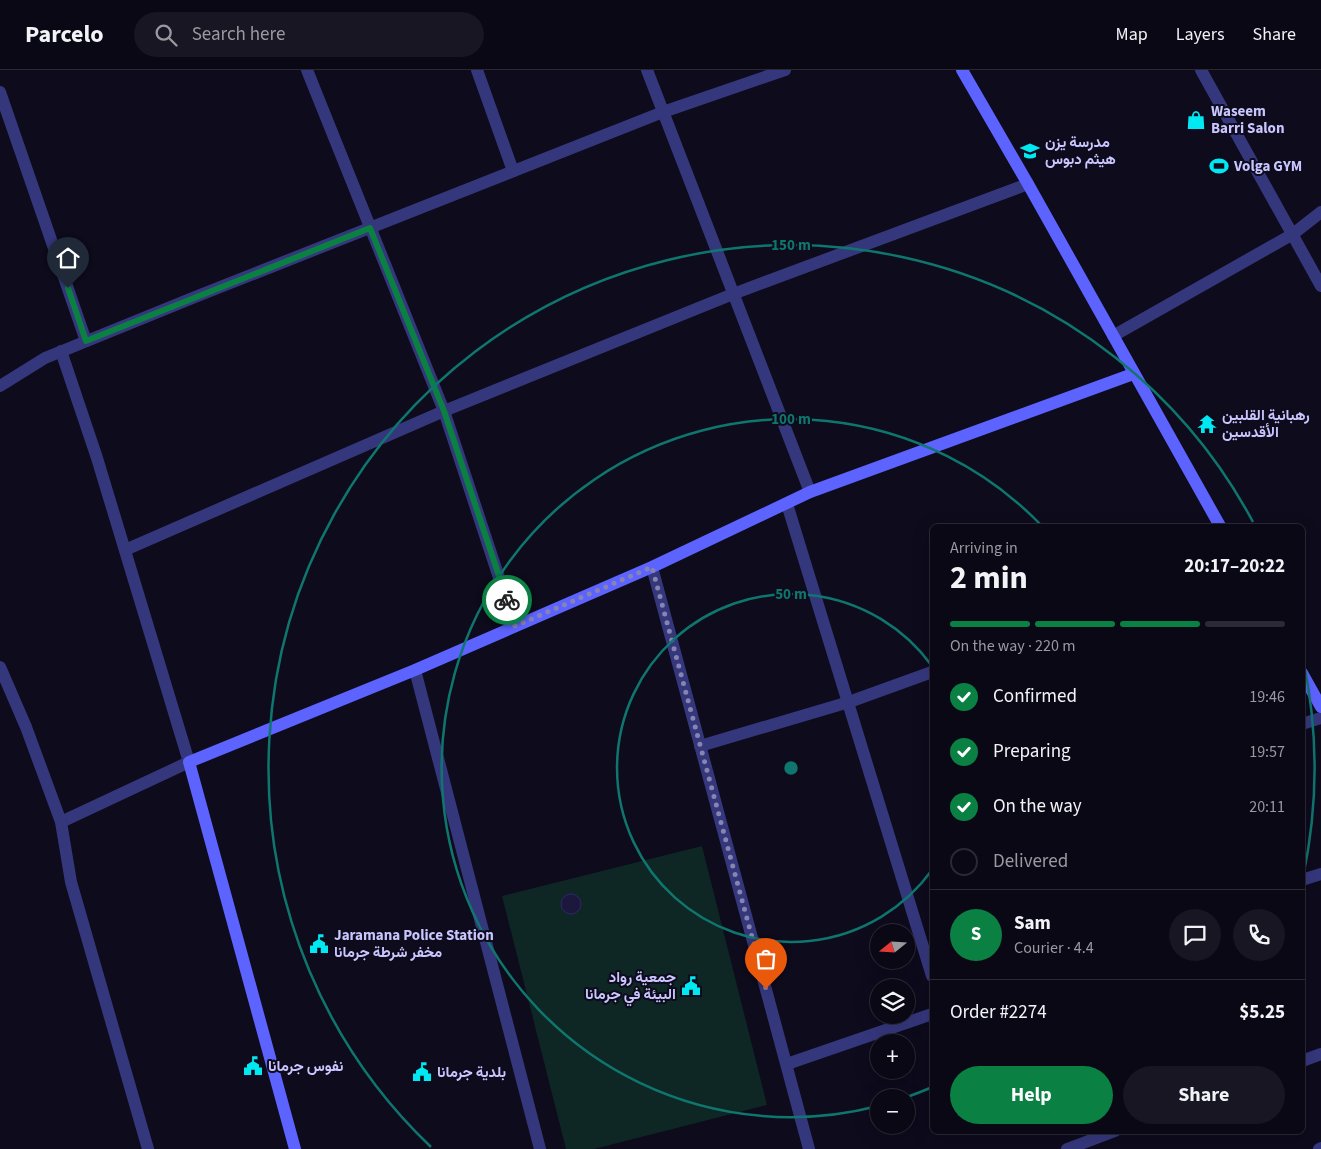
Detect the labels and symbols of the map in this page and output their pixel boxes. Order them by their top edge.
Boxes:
place label: Waseem Barri Salon [1211,101,1285,139]
shop icon: Waseem Barri Salon [1185,109,1207,131]
place label: مدرسة يزن هيثم دبوس [1045,132,1116,170]
school or university icon: مدرسة يزن هيثم دبوس [1019,140,1041,162]
sports icon: Volga GYM [1208,155,1230,177]
place label: Volga GYM [1233,156,1302,177]
text: 150 m [771,235,811,256]
pin [47,237,89,288]
place label: رهبانية القلبين الأقدسين [1222,405,1310,443]
text: 100 m [771,409,811,430]
temple icon: رهبانية القلبين الأقدسين [1196,413,1218,435]
courier [482,575,532,625]
text: 50 m [775,584,807,605]
centre of rings [782,759,800,777]
north arrow [870,924,915,969]
place label: Jaramana Police Station مخفر شرطة جرمانا [334,925,494,963]
public building icon: Jaramana Police Station مخفر شرطة جرمانا [308,933,330,955]
pin [745,938,787,989]
place label: جمعية رواد البيئة في جرمانا [585,967,676,1007]
public building icon: جمعية رواد البيئة في جرمانا [680,975,702,997]
public building icon: نفوس جرمانا [242,1055,264,1077]
place label: نفوس جرمانا [268,1056,343,1077]
public building icon: بلدية جرمانا [411,1061,433,1083]
place label: بلدية جرمانا [437,1062,506,1083]

